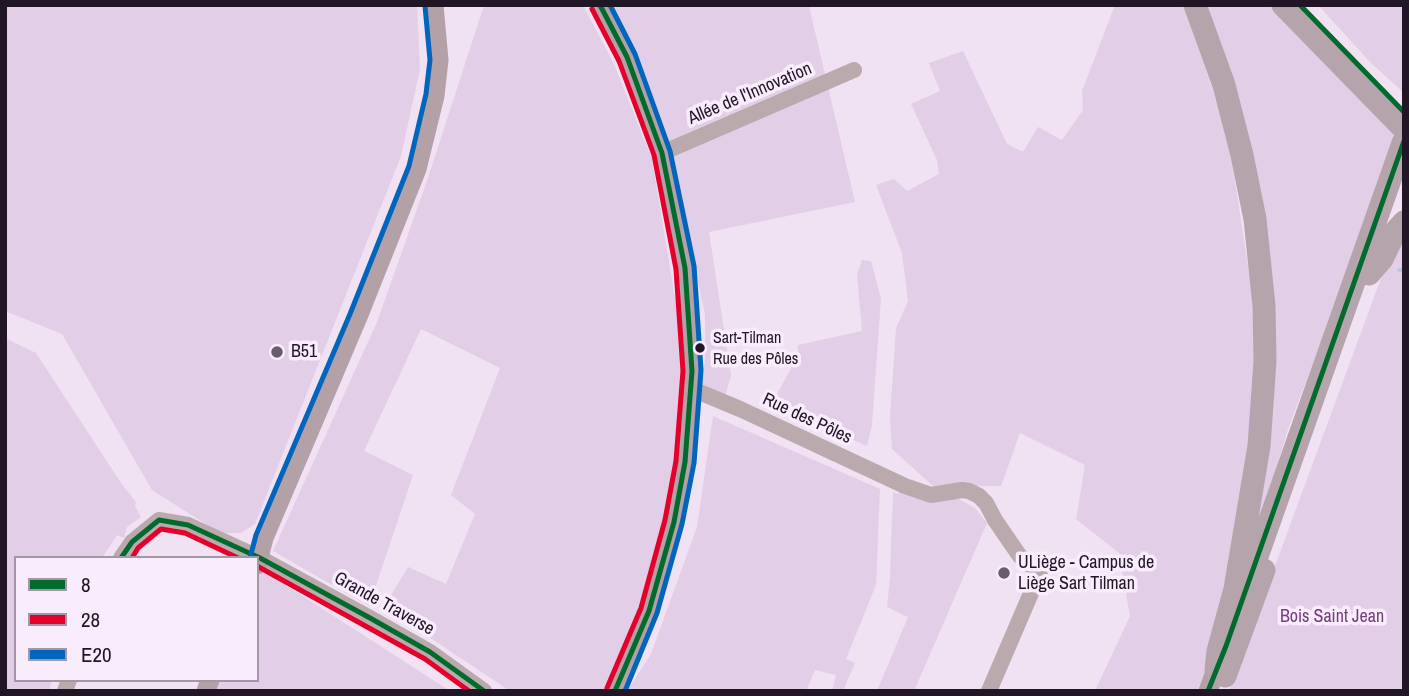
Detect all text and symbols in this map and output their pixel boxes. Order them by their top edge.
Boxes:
street label: Allée de l'Innovation [685,58,815,130]
place label: Sart-Tilman Rue des Pôles [713,329,798,367]
place label: B51 [291,341,317,363]
marker: Sart-Tilman Rue des Pôles [693,341,707,355]
marker: B51 [269,344,285,360]
street label: Rue des Pôles [759,389,855,449]
place label: ULiège - Campus de Liège Sart Tilman [1018,552,1154,594]
legend [14,556,259,682]
marker: ULiège - Campus de Liège Sart Tilman [996,565,1012,581]
street label: Grande Traverse [330,568,438,640]
text: 8 [81,570,91,599]
text: 28 [81,605,100,634]
park label: Bois Saint Jean [1280,606,1384,628]
text: E20 [81,640,112,669]

